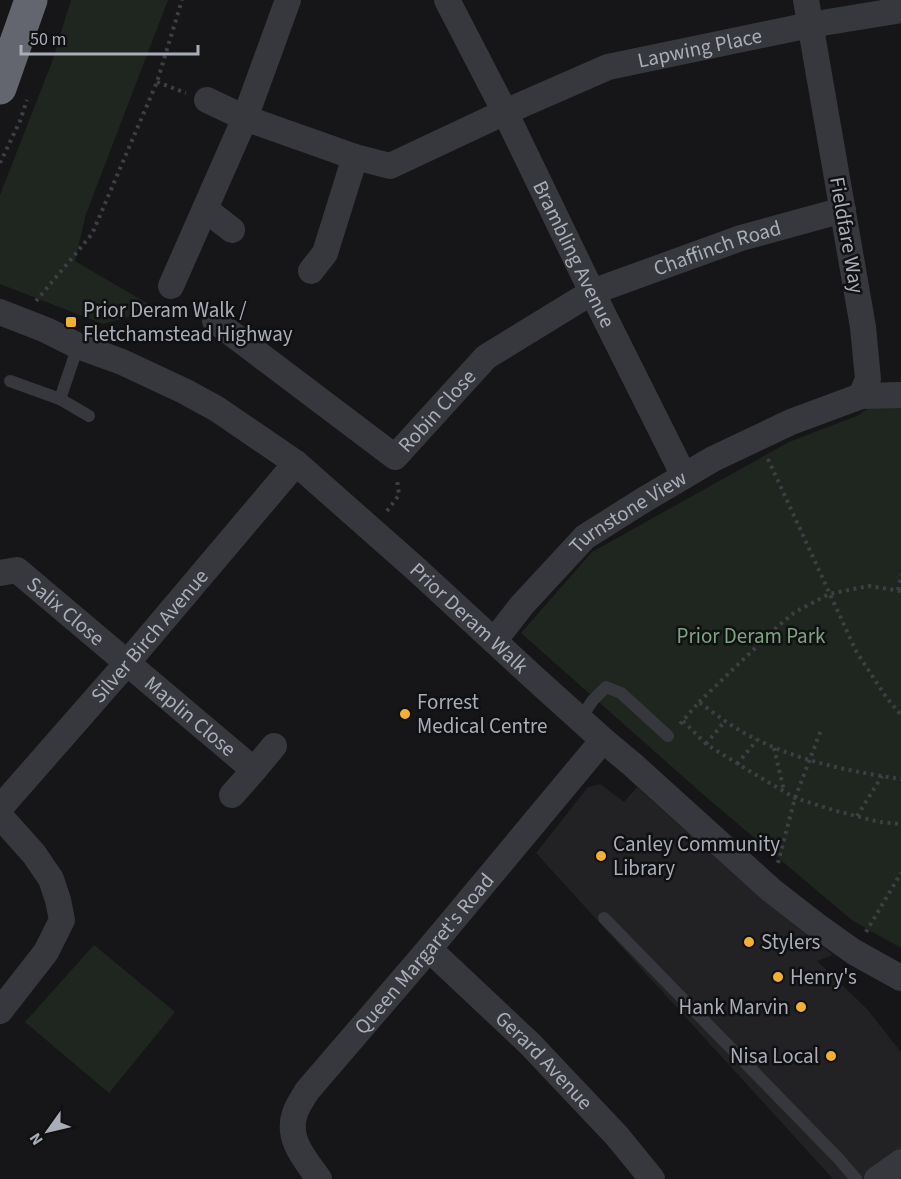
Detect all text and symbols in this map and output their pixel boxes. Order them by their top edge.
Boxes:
scale bar [21,18,198,56]
street label: Lapwing Place [635,20,765,75]
text: 50 m [30,27,66,52]
street label: Brambling Avenue [525,175,622,333]
street label: Fieldfare Way [822,175,872,296]
street label: Chaffinch Road [649,213,784,284]
place label: Prior Deram Walk / Fletchamstead Highway [83,295,293,349]
marker: Prior Deram Walk / Fletchamstead Highway [64,315,78,329]
street label: Robin Close [391,362,483,459]
street label: Turnstone View [562,463,692,560]
street label: Prior Deram Walk [403,555,536,681]
street label: Silver Birch Avenue [84,562,215,710]
street label: Salix Close [20,569,111,653]
park label: Prior Deram Park [677,621,826,651]
street label: Maplin Close [138,669,243,764]
place label: Forrest Medical Centre [417,687,548,741]
marker: Forrest Medical Centre [398,707,412,721]
place label: Canley Community Library [613,829,780,883]
marker: Canley Community Library [594,849,608,863]
street label: Queen Margaret's Road [347,867,501,1041]
place label: Stylers [761,927,821,957]
marker: Stylers [742,935,756,949]
place label: Henry's [790,962,857,992]
marker: Henry's [771,970,785,984]
place label: Hank Marvin [679,992,789,1022]
marker: Hank Marvin [794,1000,808,1014]
street label: Gerard Avenue [488,1004,600,1116]
place label: Nisa Local [730,1041,819,1071]
marker: Nisa Local [824,1049,838,1063]
north arrow [18,1101,78,1161]
text: N [24,1128,48,1149]

